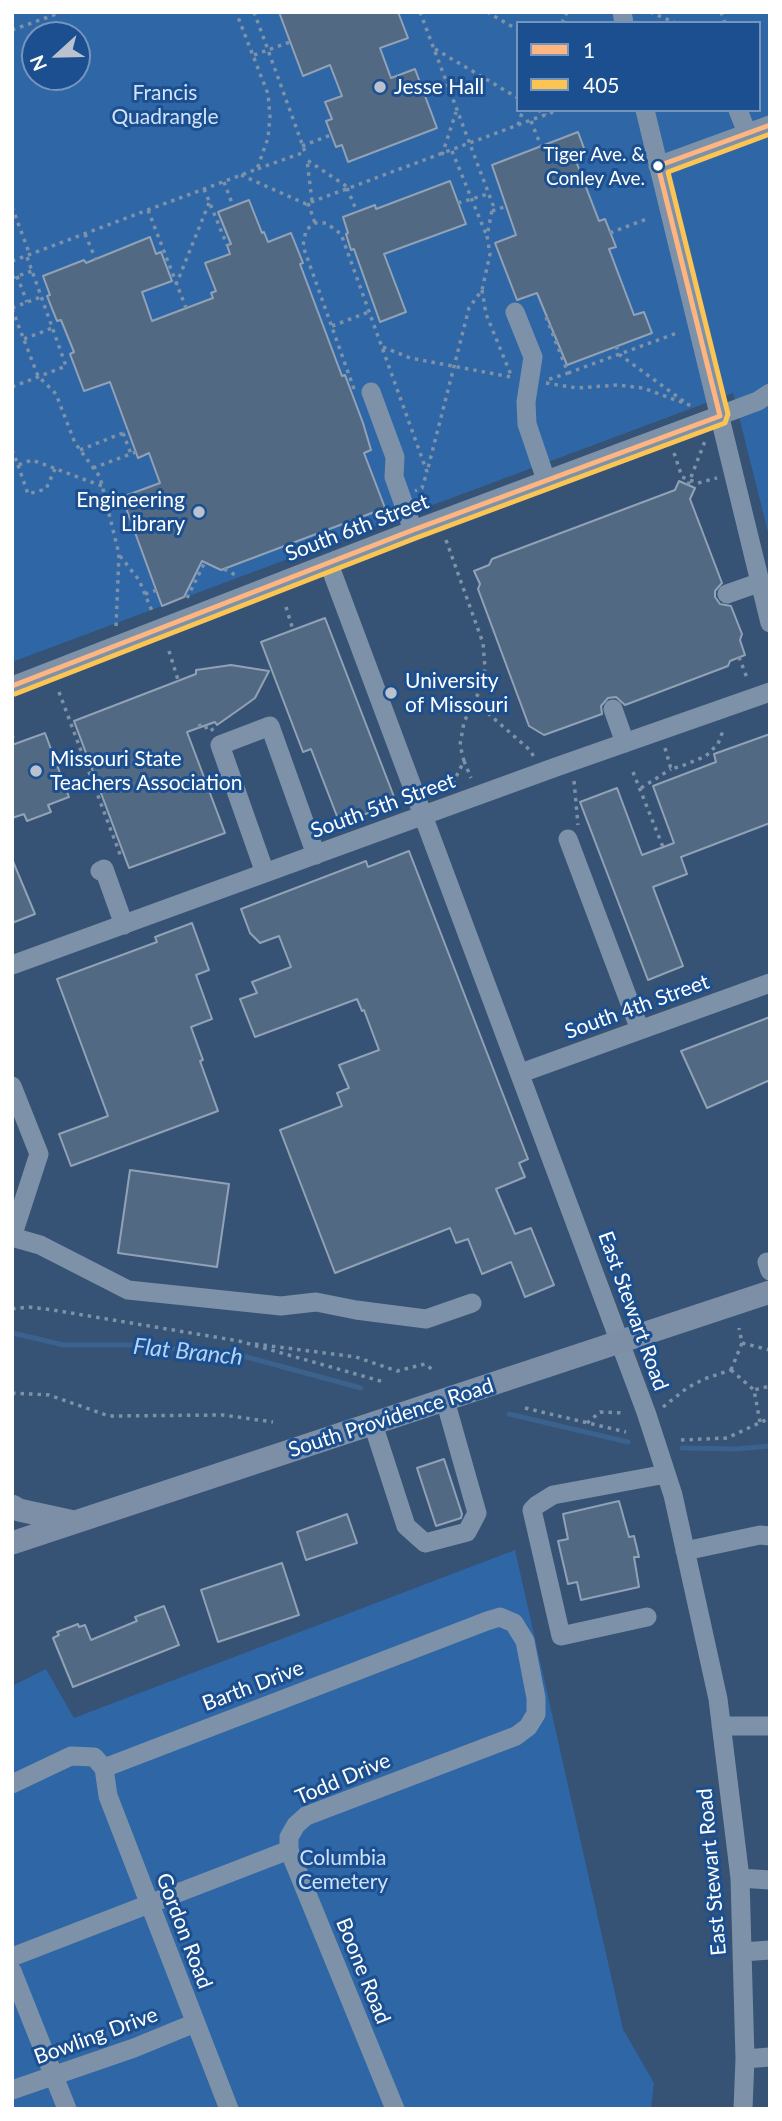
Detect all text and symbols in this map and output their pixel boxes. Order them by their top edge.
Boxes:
north arrow [21,21,91,91]
legend [516,21,761,112]
text: 1 [583,37,595,62]
text: N [25,52,51,74]
text: 405 [583,72,620,97]
place label: Jesse Hall [394,74,484,100]
marker: Jesse Hall [372,79,388,95]
park label: Francis Quadrangle [111,80,219,130]
place label: Tiger Ave. & Conley Ave. [543,144,645,188]
marker: Tiger Ave. & Conley Ave. [651,159,665,173]
place label: Engineering Library [76,487,185,537]
street label: South 6th Street [282,489,432,567]
marker: Engineering Library [191,504,207,520]
place label: University of Missouri [405,668,508,718]
marker: University of Missouri [383,685,399,701]
place label: Missouri State Teachers Association [50,746,242,796]
marker: Missouri State Teachers Association [28,763,44,779]
street label: South 5th Street [307,768,459,844]
street label: South 4th Street [561,969,713,1045]
street label: East Stewart Road [592,1228,674,1394]
water label: Flat Branch [132,1333,244,1371]
street label: South Providence Road [285,1373,497,1463]
street label: Barth Drive [199,1655,307,1717]
street label: Todd Drive [292,1748,394,1810]
street label: East Stewart Road [692,1787,732,1957]
park label: Columbia Cemetery [298,1845,388,1895]
street label: Gordon Road [150,1870,218,1992]
street label: Boone Road [330,1914,396,2028]
street label: Bowling Drive [31,2002,161,2070]

